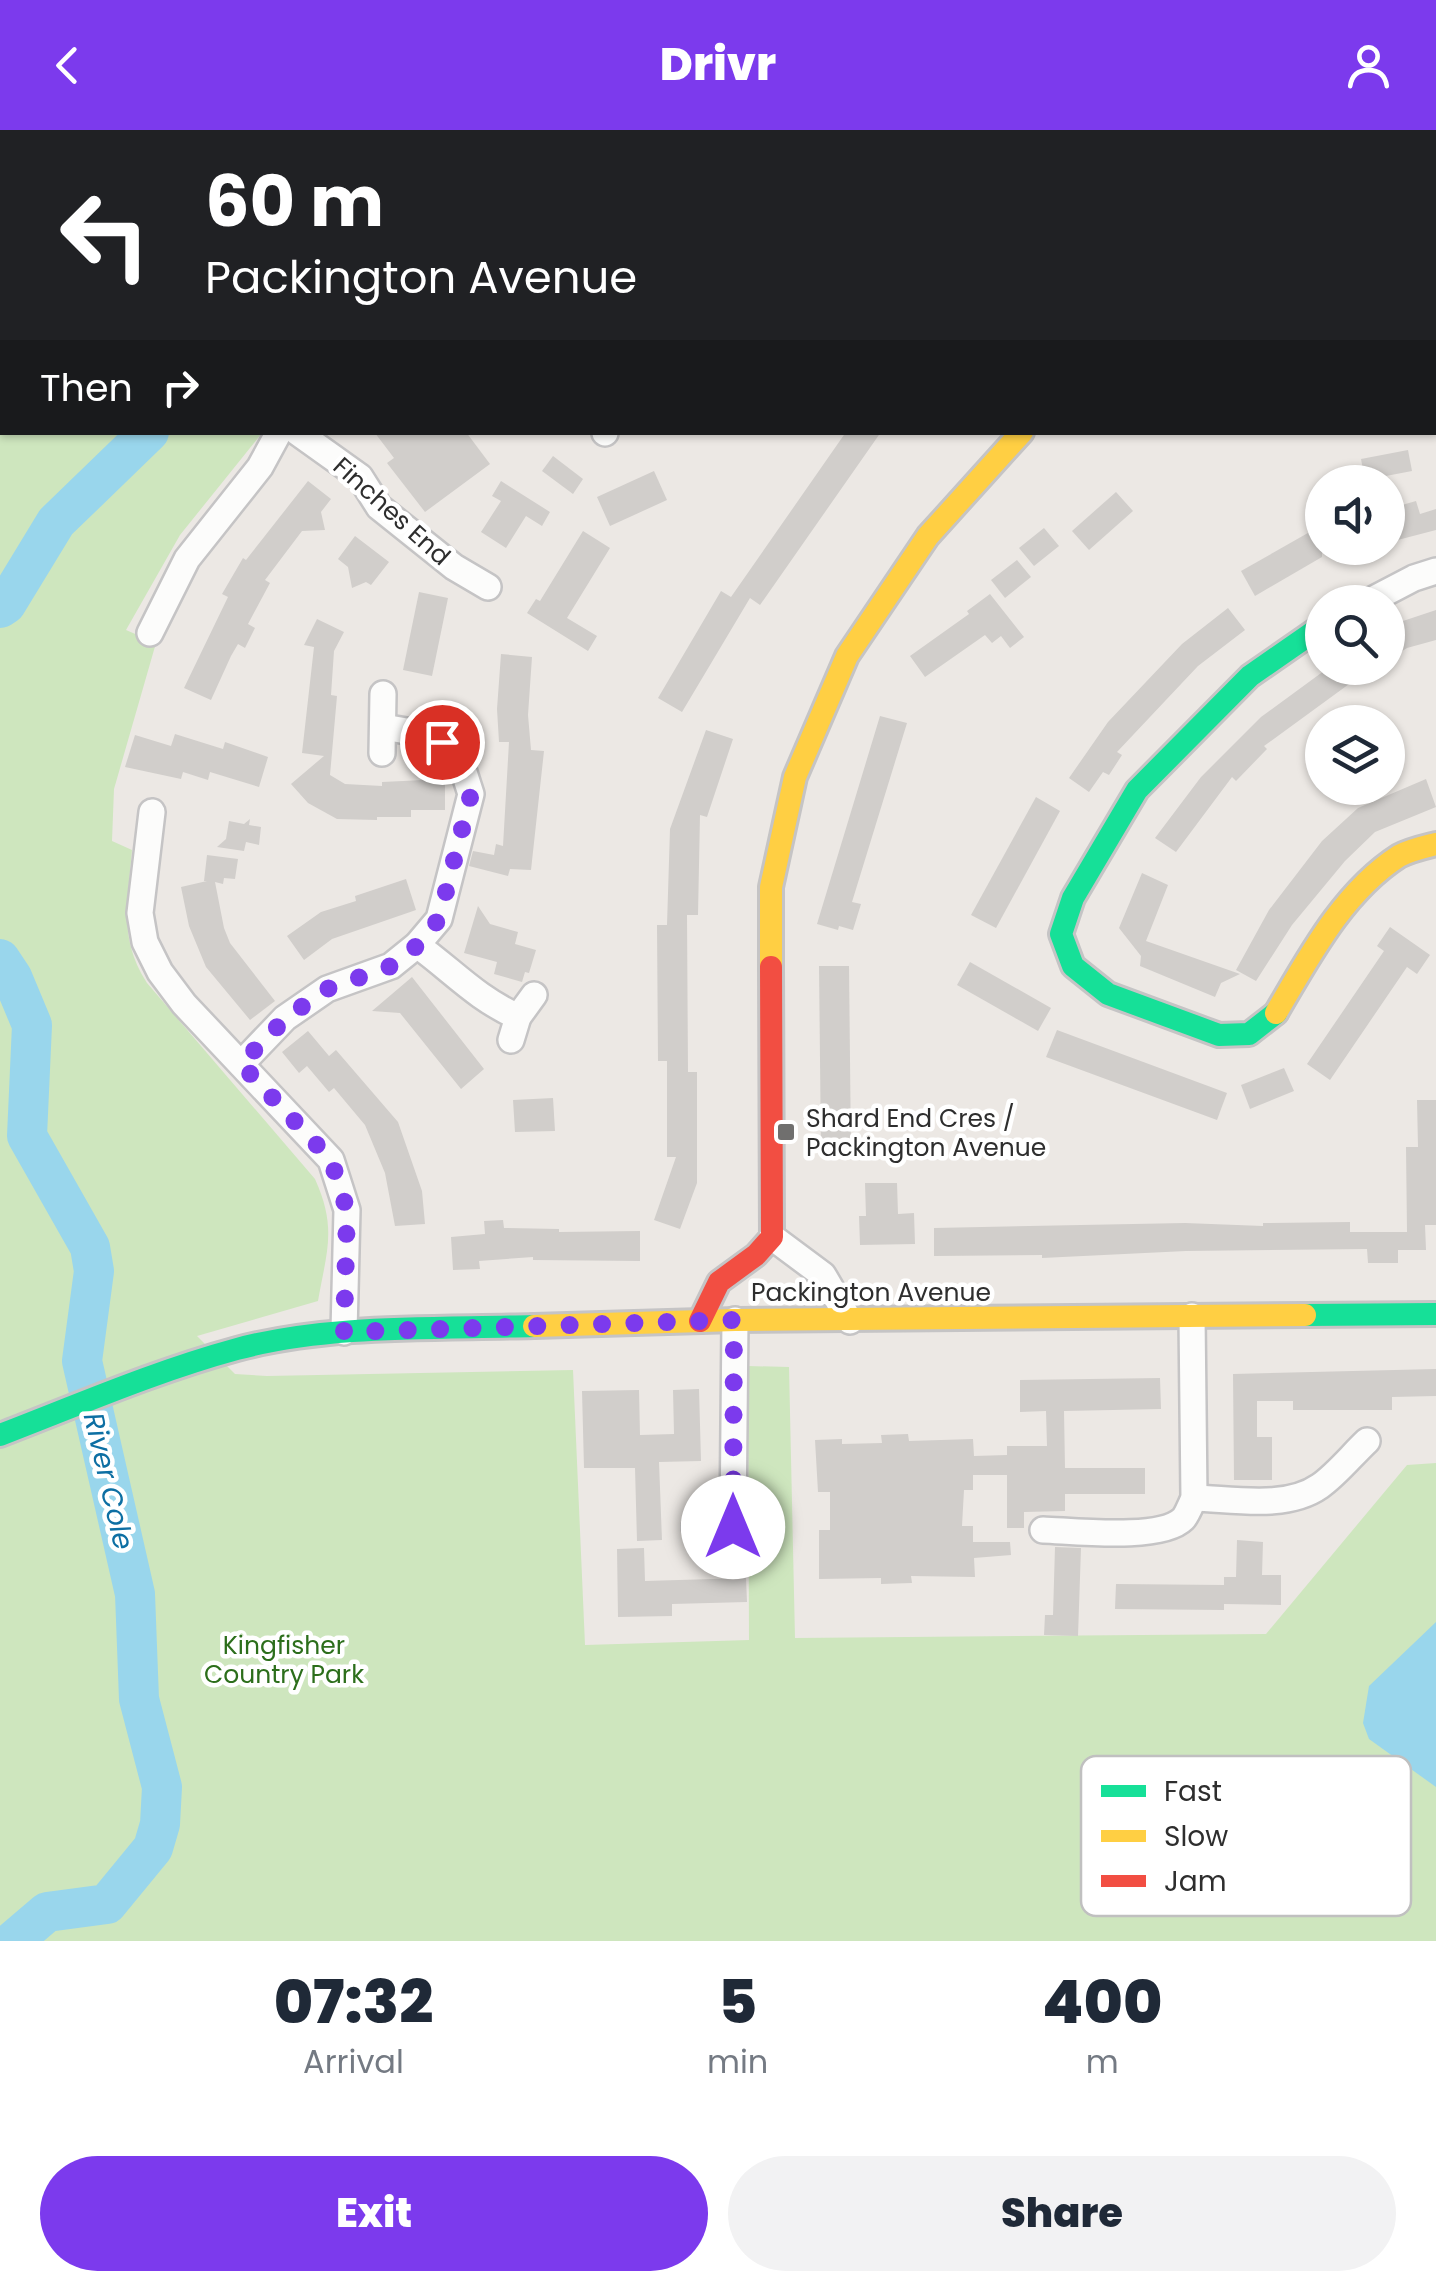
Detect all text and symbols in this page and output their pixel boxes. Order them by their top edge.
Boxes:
text: Drivr [660,33,776,96]
icon: back [40,38,95,93]
icon: person [1341,38,1396,93]
text: 60 m [205,152,384,251]
icon: left [40,170,170,300]
text: Packington Avenue [205,246,637,309]
icon: right [153,360,208,415]
text: Then [40,361,133,414]
street label: Finches End [325,449,458,574]
map controls [1305,465,1405,805]
button: sound [1305,465,1405,565]
button: search [1305,585,1405,685]
pin [400,700,485,785]
button: layers [1305,705,1405,805]
icon: arrive [415,715,470,770]
place label: Shard End Cres / Packington Avenue [806,1101,1046,1165]
marker: Shard End Cres / Packington Avenue [775,1121,797,1143]
street label: Packington Avenue [751,1275,991,1310]
water label: River Cole [74,1409,143,1553]
position arrow [681,1475,785,1579]
park label: Kingfisher Country Park [204,1628,364,1692]
legend [1081,1756,1411,1916]
text: Fast [1164,1772,1222,1811]
text: Slow [1164,1817,1228,1856]
text: Jam [1164,1862,1227,1901]
text: 07:32 [274,1960,433,2044]
text: 5 [718,1960,757,2044]
text: 400 [1042,1960,1162,2044]
text: Arrival [303,2039,404,2084]
text: min [707,2039,768,2084]
text: m [1086,2039,1119,2084]
button: Exit [40,2156,708,2271]
button: Share [728,2156,1396,2271]

